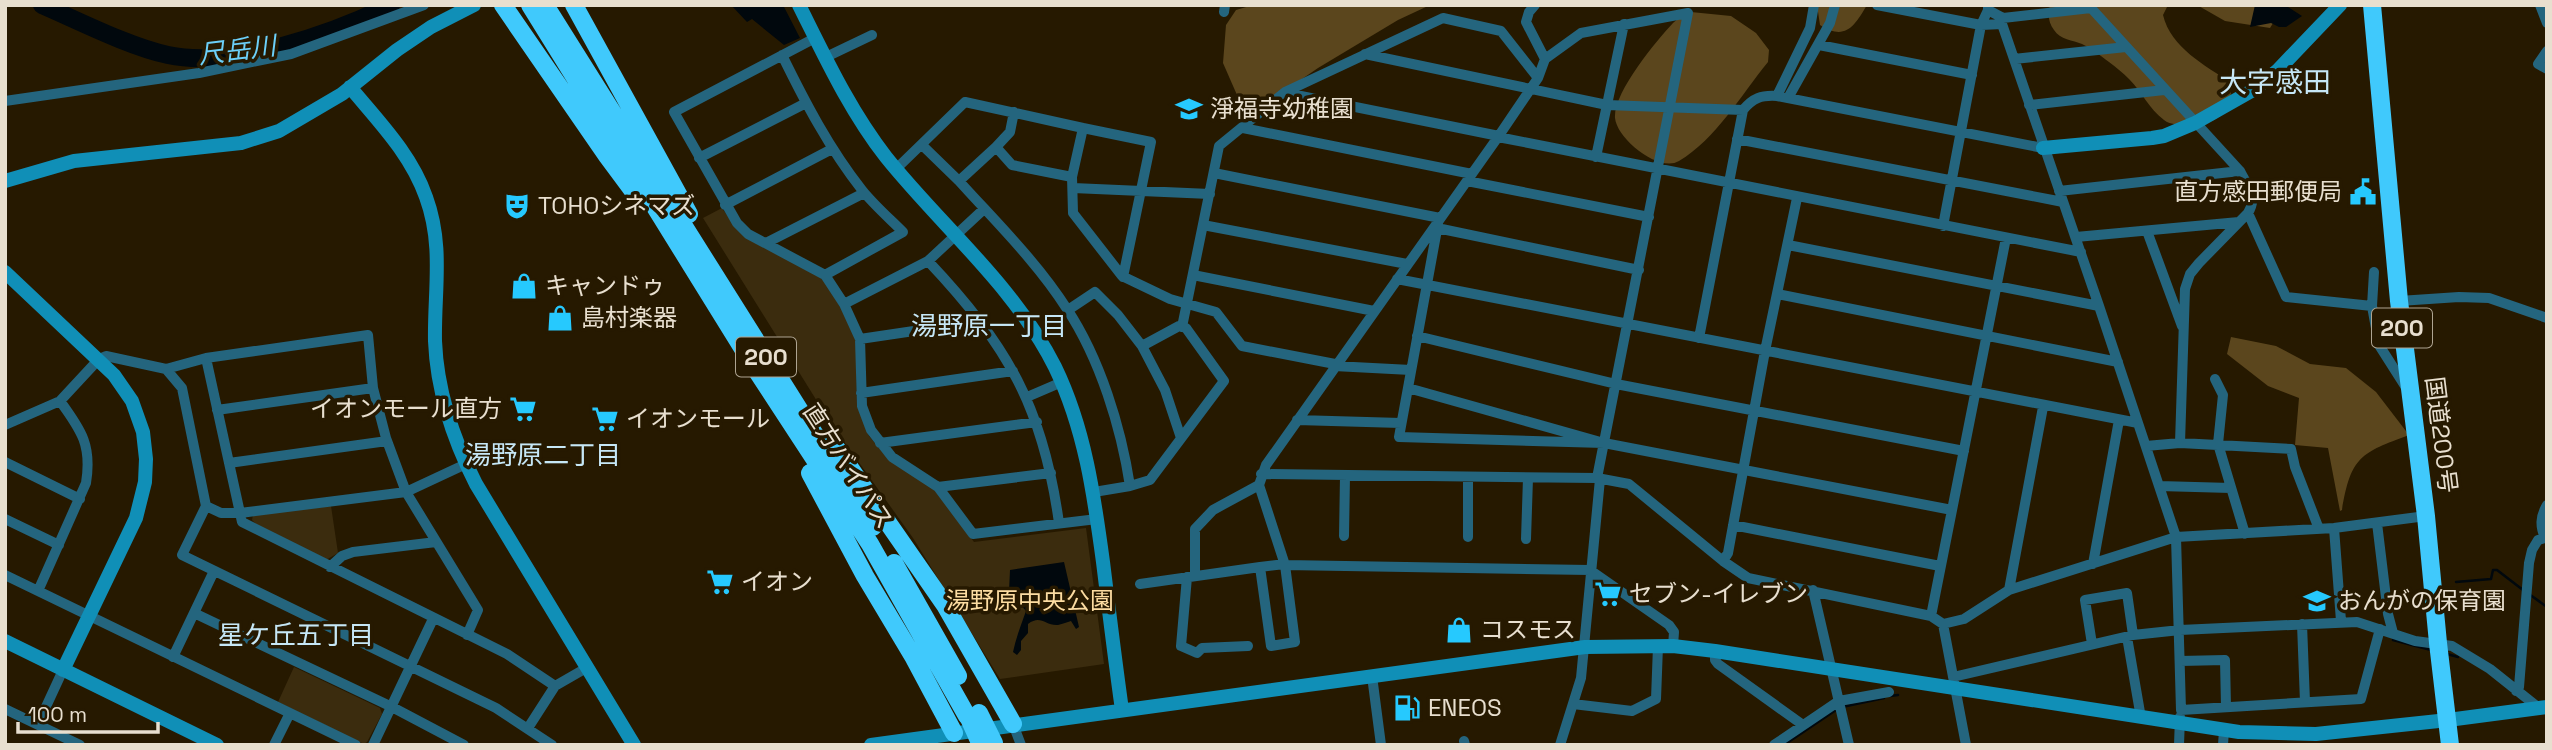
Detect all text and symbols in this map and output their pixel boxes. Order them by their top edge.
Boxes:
water label: 尺岳川 [196,28,281,72]
district label: 大字感田 [2219,64,2331,100]
place label: 淨福寺幼稚園 [1210,93,1354,124]
school or university icon: 淨福寺幼稚園 [1174,94,1204,124]
place label: 直方感田郵便局 [2174,176,2342,207]
public building icon: 直方感田郵便局 [2348,177,2378,207]
place label: TOHOシネマズ [538,190,695,221]
theatre icon: TOHOシネマズ [502,191,532,221]
place label: キャンドゥ [545,270,665,301]
shop icon: キャンドゥ [509,271,539,301]
place label: 島村楽器 [581,302,677,333]
shop icon: 島村楽器 [545,303,575,333]
road number: 200 [2372,308,2432,348]
district label: 湯野原一丁目 [911,309,1067,343]
road number: 200 [736,338,796,376]
street label: 国道200号 [2419,375,2464,495]
place label: イオンモール直方 [310,393,502,424]
supermarket icon: イオンモール直方 [508,394,538,424]
street label: 直方バイパス [796,397,901,534]
place label: イオンモール [626,403,770,434]
supermarket icon: イオンモール [590,404,620,434]
district label: 湯野原二丁目 [465,438,621,472]
place label: イオン [741,566,813,597]
supermarket icon: イオン [705,567,735,597]
place label: セブン-イレブン [1629,578,1808,609]
supermarket icon: セブン-イレブン [1593,579,1623,609]
park label: 湯野原中央公園 [946,585,1114,616]
place label: おんがの保育園 [2338,585,2506,616]
school or university icon: おんがの保育園 [2302,586,2332,616]
place label: コスモス [1480,614,1576,645]
shop icon: コスモス [1444,615,1474,645]
district label: 星ケ丘五丁目 [218,618,374,652]
scale bar [18,690,158,734]
place label: ENEOS [1428,692,1502,723]
fuel station icon: ENEOS [1392,693,1422,723]
text: 100 m [28,701,87,728]

